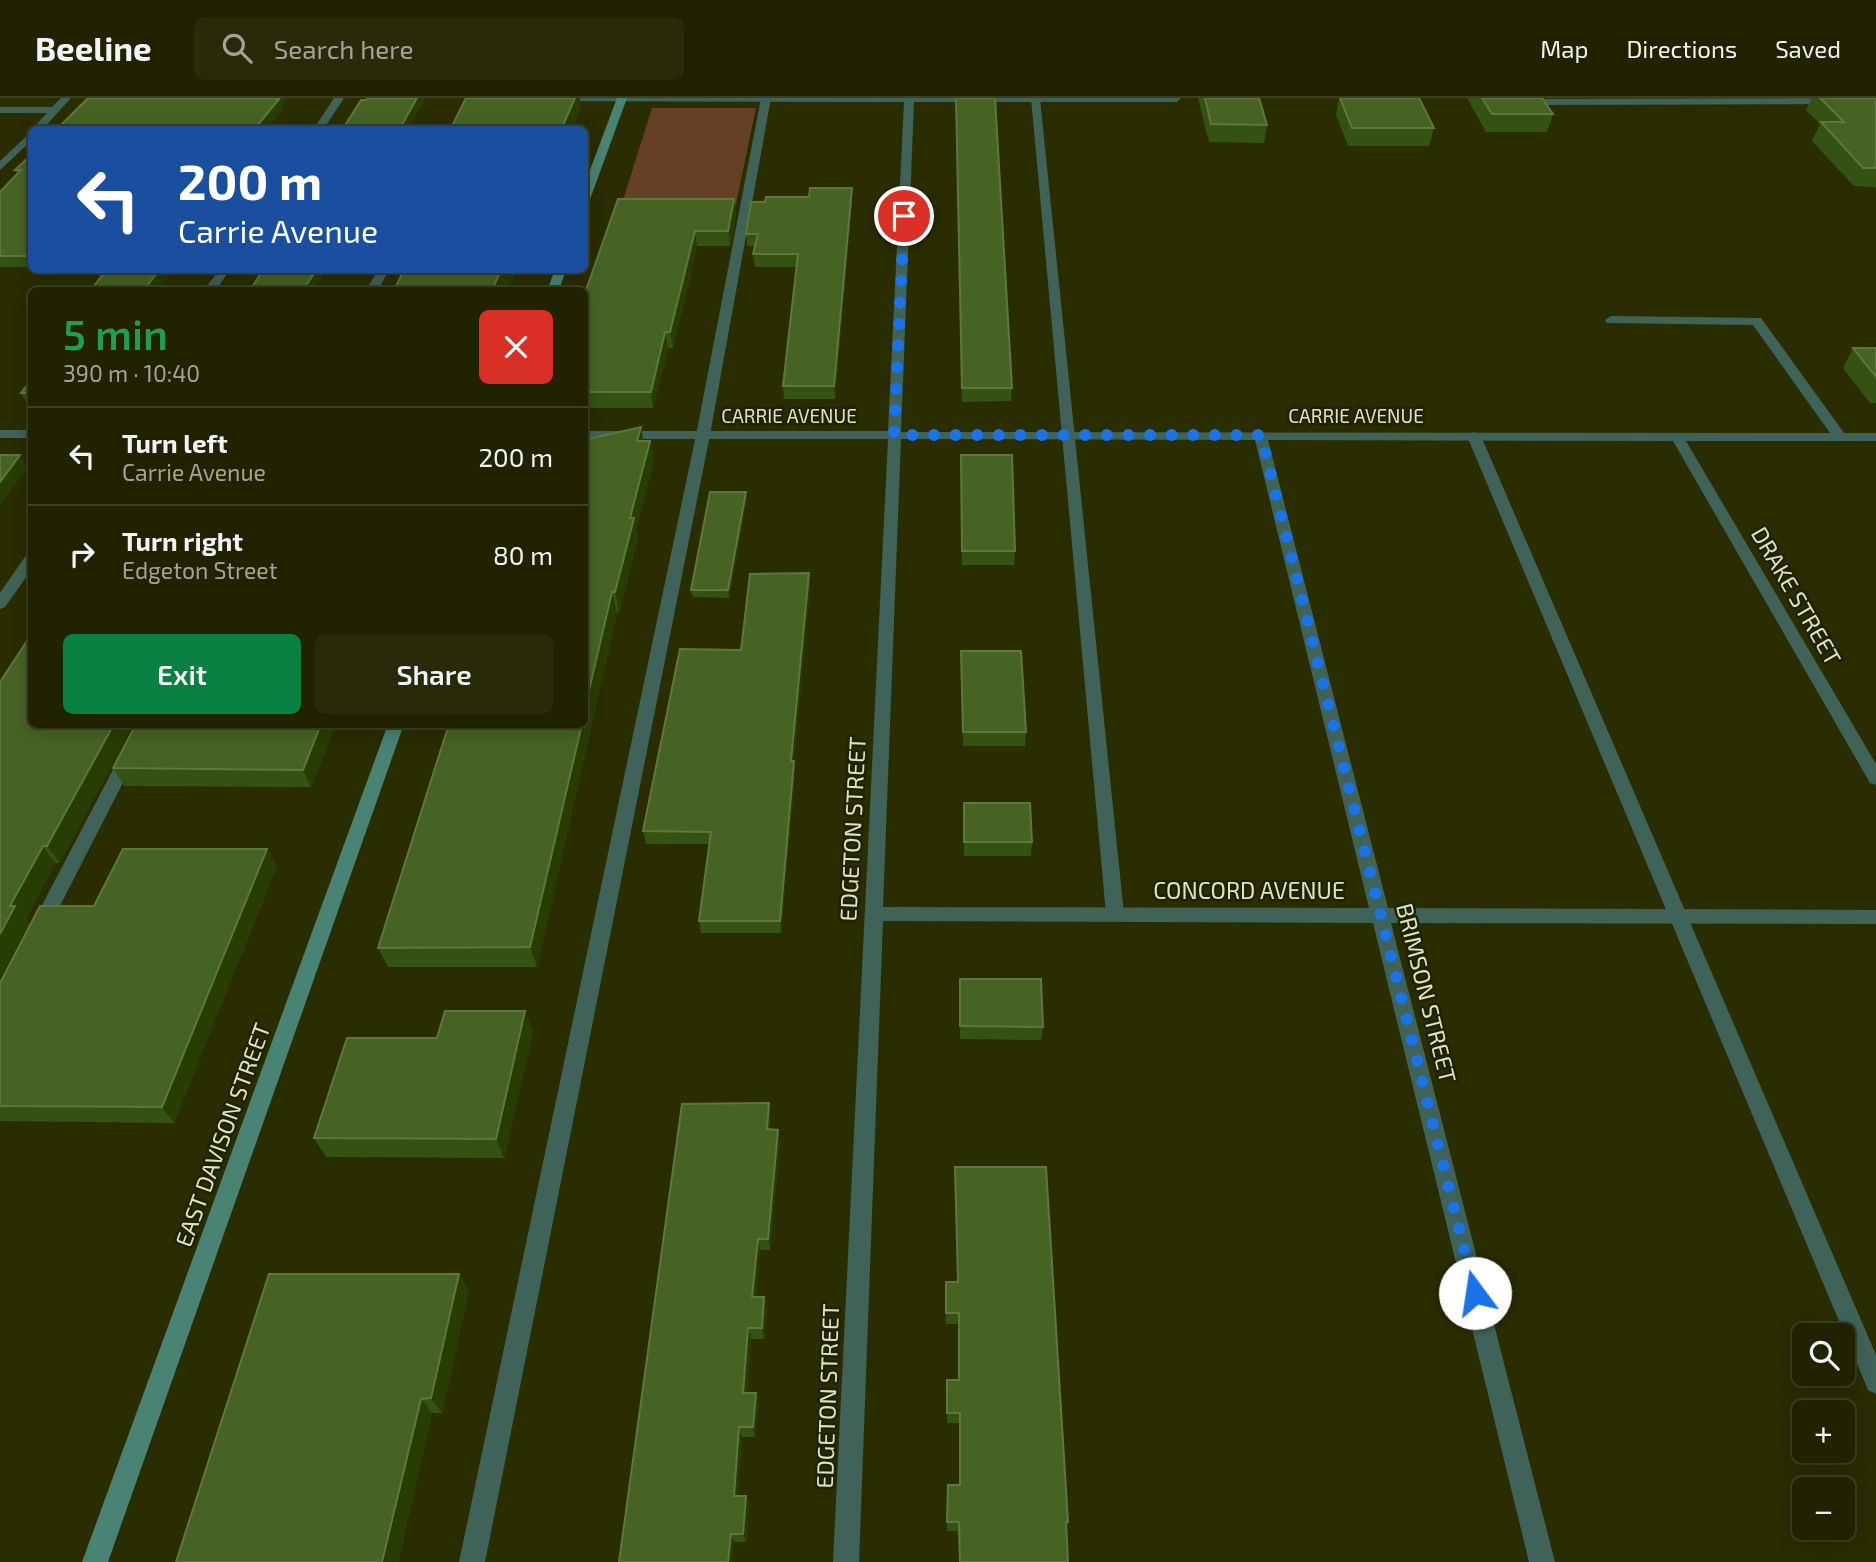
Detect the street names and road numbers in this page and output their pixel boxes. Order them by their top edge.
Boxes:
street label: CARRIE AVENUE [721,404,857,427]
street label: CARRIE AVENUE [1288,404,1424,427]
street label: DRAKE STREET [1746,521,1848,670]
street label: EDGETON STREET [833,736,871,922]
street label: CONCORD AVENUE [1153,876,1345,904]
street label: BRIMSON STREET [1391,900,1463,1085]
street label: EAST DAVISON STREET [169,1019,276,1250]
street label: EDGETON STREET [810,1303,844,1489]

